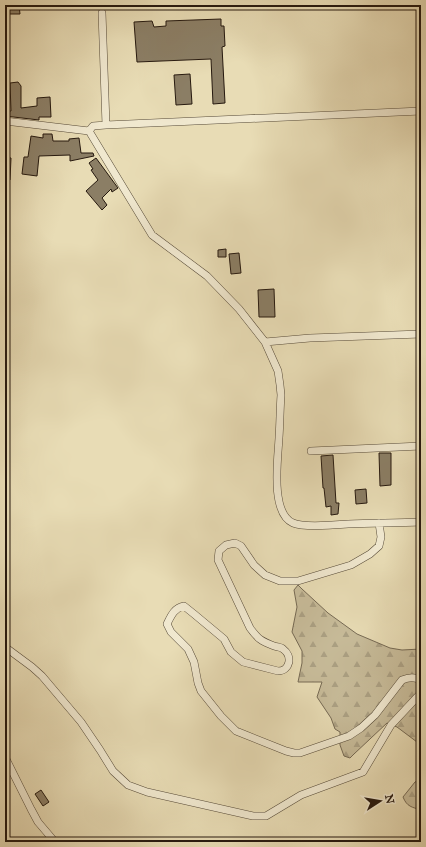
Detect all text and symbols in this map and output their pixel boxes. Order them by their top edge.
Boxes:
north arrow [360,781,400,821]
text: N [382,793,397,806]

